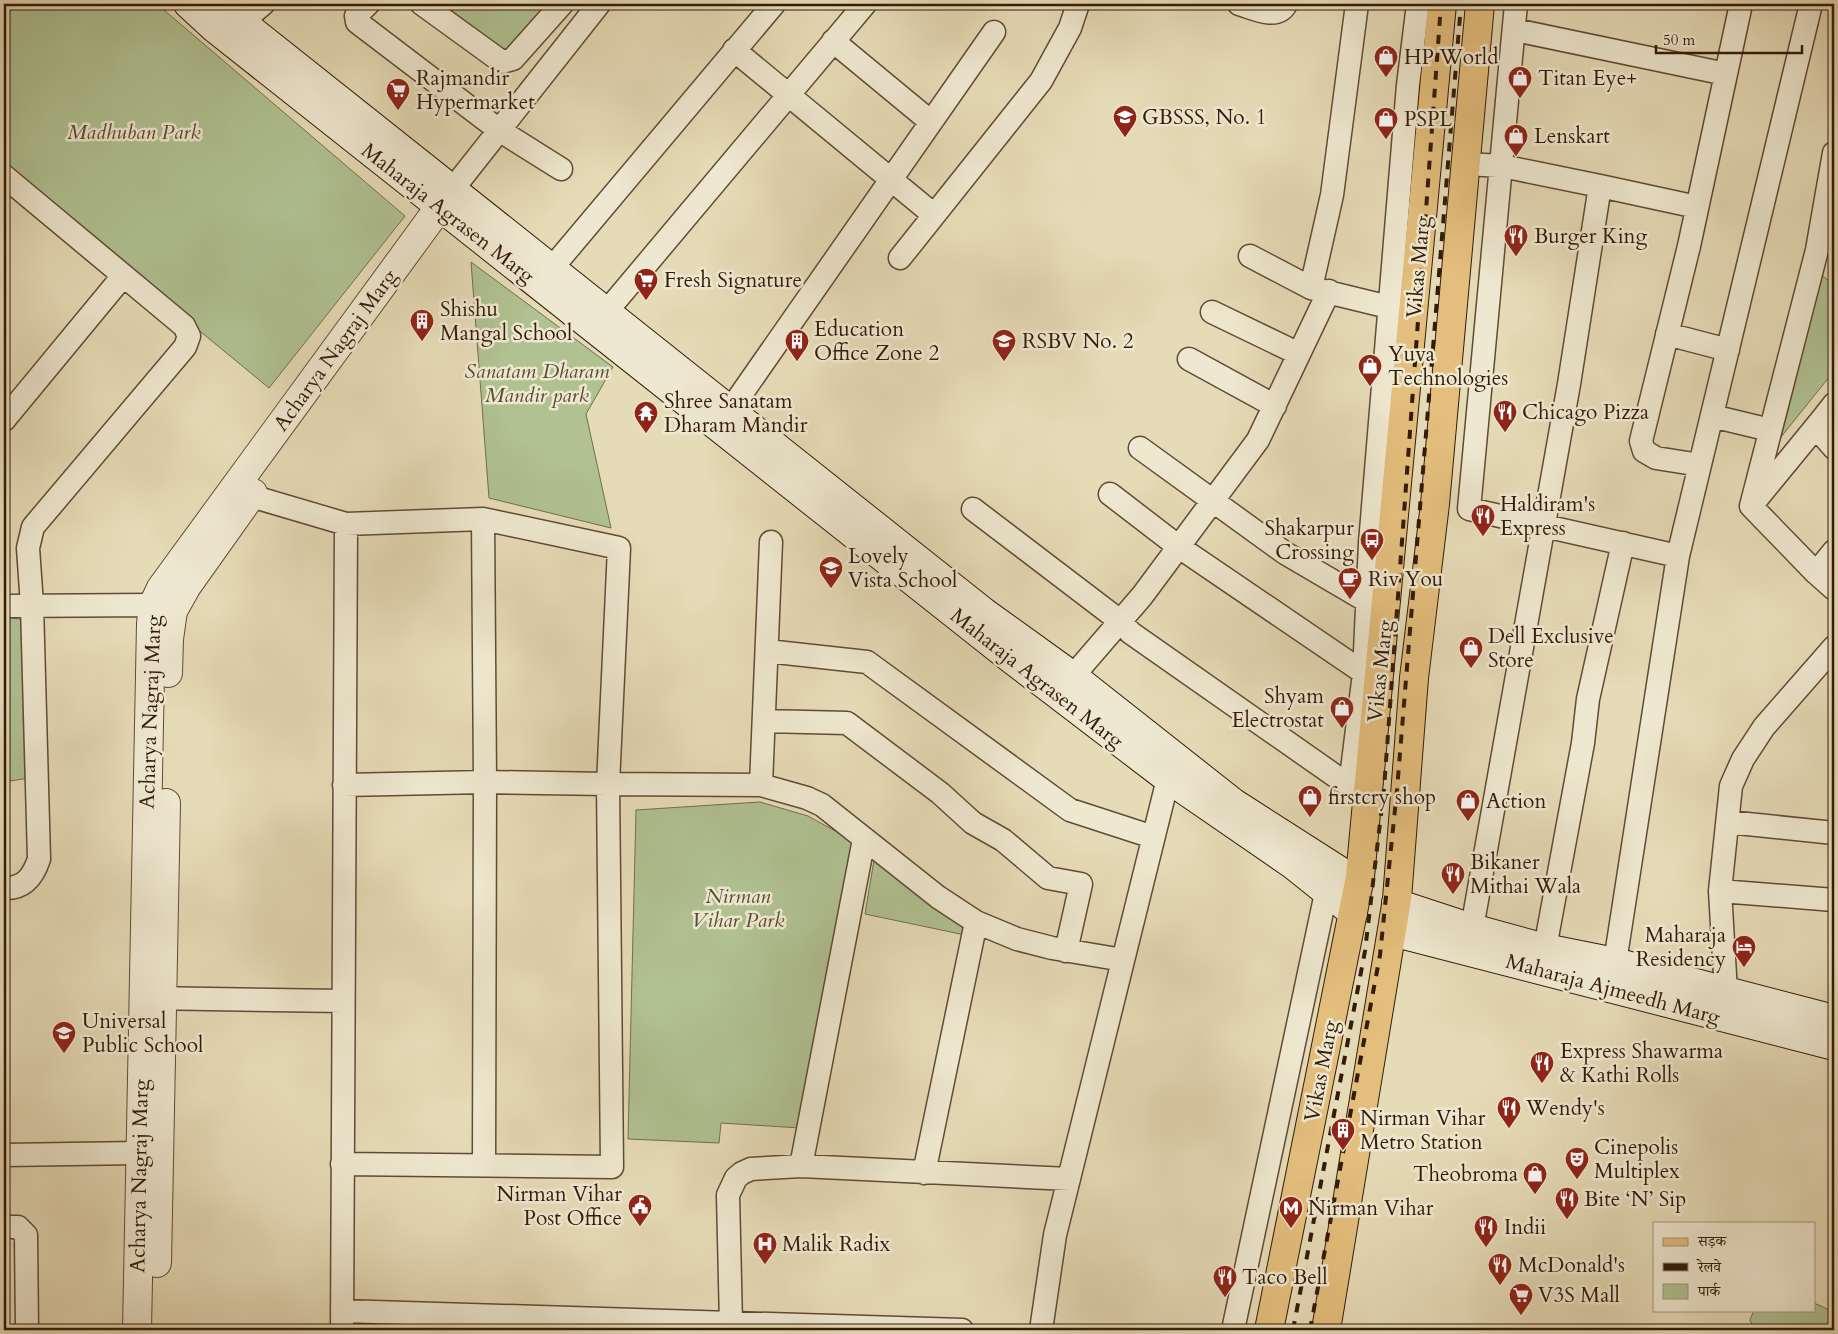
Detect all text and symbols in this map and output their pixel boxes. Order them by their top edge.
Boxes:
scale bar [1656,22,1802,54]
text: 50 m [1663,30,1695,50]
place label: HP World [1404,43,1498,72]
shop icon: HP World [1373,44,1399,78]
place label: Rajmandir Hypermarket [416,64,535,117]
place label: Titan Eye+ [1538,64,1637,93]
shop icon: Titan Eye+ [1507,65,1533,99]
supermarket icon: Rajmandir Hypermarket [385,77,411,111]
place label: GBSSS, No. 1 [1142,103,1266,132]
school or university icon: GBSSS, No. 1 [1112,104,1138,138]
place label: PSPL [1404,105,1452,134]
shop icon: PSPL [1373,106,1399,140]
park label: Madhuban Park [67,118,201,147]
place label: Lenskart [1534,122,1610,151]
shop icon: Lenskart [1503,123,1529,157]
street label: Maharaja Agrasen Marg [355,136,541,290]
street label: Vikas Marg [1400,214,1437,319]
place label: Burger King [1534,222,1648,251]
restaurant icon: Burger King [1503,223,1529,257]
street label: Acharya Nagraj Marg [267,263,404,437]
place label: Fresh Signature [664,266,802,295]
supermarket icon: Fresh Signature [633,267,659,301]
place label: Shishu Mangal School [440,295,572,348]
building icon: Shishu Mangal School [409,308,435,342]
place label: Education Office Zone 2 [814,315,939,368]
place label: RSBV No. 2 [1022,327,1134,356]
building icon: Education Office Zone 2 [784,328,810,362]
school or university icon: RSBV No. 2 [991,328,1017,362]
place label: Yuva Technologies [1388,340,1508,393]
shop icon: Yuva Technologies [1357,353,1383,387]
park label: Sanatam Dharam Mandir park [464,357,610,410]
place label: Shree Sanatam Dharam Mandir [664,387,808,440]
place label: Chicago Pizza [1522,398,1649,427]
restaurant icon: Chicago Pizza [1492,399,1518,433]
temple icon: Shree Sanatam Dharam Mandir [633,400,659,434]
place label: Haldiram's Express [1500,490,1595,543]
restaurant icon: Haldiram's Express [1470,503,1496,537]
place label: Shakarpur Crossing [1265,514,1354,567]
bus stop icon: Shakarpur Crossing [1359,527,1385,561]
place label: Lovely Vista School [848,542,957,595]
school or university icon: Lovely Vista School [818,555,844,589]
place label: Riv You [1368,565,1443,594]
cafe icon: Riv You [1337,566,1363,600]
street label: Maharaja Agrasen Marg [944,601,1130,755]
street label: Acharya Nagraj Marg [133,614,168,809]
street label: Vikas Marg [1361,618,1400,724]
place label: Dell Exclusive Store [1488,622,1614,675]
shop icon: Dell Exclusive Store [1458,635,1484,669]
place label: Shyam Electrostat [1232,682,1324,735]
shop icon: Shyam Electrostat [1329,695,1355,729]
place label: firstcry shop [1328,783,1436,812]
shop icon: firstcry shop [1297,784,1323,818]
place label: Action [1486,787,1546,816]
shop icon: Action [1455,788,1481,822]
place label: Bikaner Mithai Wala [1470,848,1581,901]
restaurant icon: Bikaner Mithai Wala [1440,861,1466,895]
park label: Nirman Vihar Park [692,882,785,935]
place label: Maharaja Residency [1636,921,1726,974]
hotel icon: Maharaja Residency [1731,934,1757,968]
street label: Maharaja Ajmeedh Marg [1502,947,1724,1032]
place label: Universal Public School [82,1007,203,1060]
street label: Vikas Marg [1297,1018,1346,1124]
school or university icon: Universal Public School [51,1020,77,1054]
place label: Express Shawarma & Kathi Rolls [1560,1037,1723,1090]
restaurant icon: Express Shawarma & Kathi Rolls [1529,1050,1555,1084]
street label: Acharya Nagraj Marg [123,1079,156,1273]
place label: Wendy's [1525,1094,1605,1123]
restaurant icon: Wendy's [1496,1095,1522,1129]
place label: Nirman Vihar Metro Station [1360,1104,1486,1157]
building icon: Nirman Vihar Metro Station [1330,1117,1356,1151]
place label: Cinepolis Multiplex [1594,1133,1680,1186]
theatre icon: Cinepolis Multiplex [1564,1146,1590,1180]
place label: Theobroma [1413,1160,1518,1189]
shop icon: Theobroma [1522,1161,1548,1195]
place label: Nirman Vihar Post Office [497,1180,622,1233]
place label: Bite ‘N’ Sip [1584,1185,1686,1214]
restaurant icon: Bite ‘N’ Sip [1554,1186,1580,1220]
public building icon: Nirman Vihar Post Office [627,1193,653,1227]
place label: Nirman Vihar [1308,1194,1434,1223]
metro station icon: Nirman Vihar [1278,1195,1304,1229]
place label: Indii [1504,1213,1546,1242]
restaurant icon: Indii [1473,1214,1499,1248]
legend [1653,1222,1816,1312]
place label: Malik Radix [782,1230,891,1259]
hospital icon: Malik Radix [752,1231,778,1265]
text: सड़क [1697,1231,1727,1251]
place label: McDonald's [1518,1251,1625,1280]
restaurant icon: McDonald's [1487,1252,1513,1286]
text: रेलवे [1696,1257,1722,1277]
place label: Taco Bell [1242,1263,1328,1292]
restaurant icon: Taco Bell [1212,1264,1238,1298]
place label: V3S Mall [1538,1281,1620,1310]
text: पार्क [1697,1281,1721,1301]
supermarket icon: V3S Mall [1508,1282,1534,1316]

